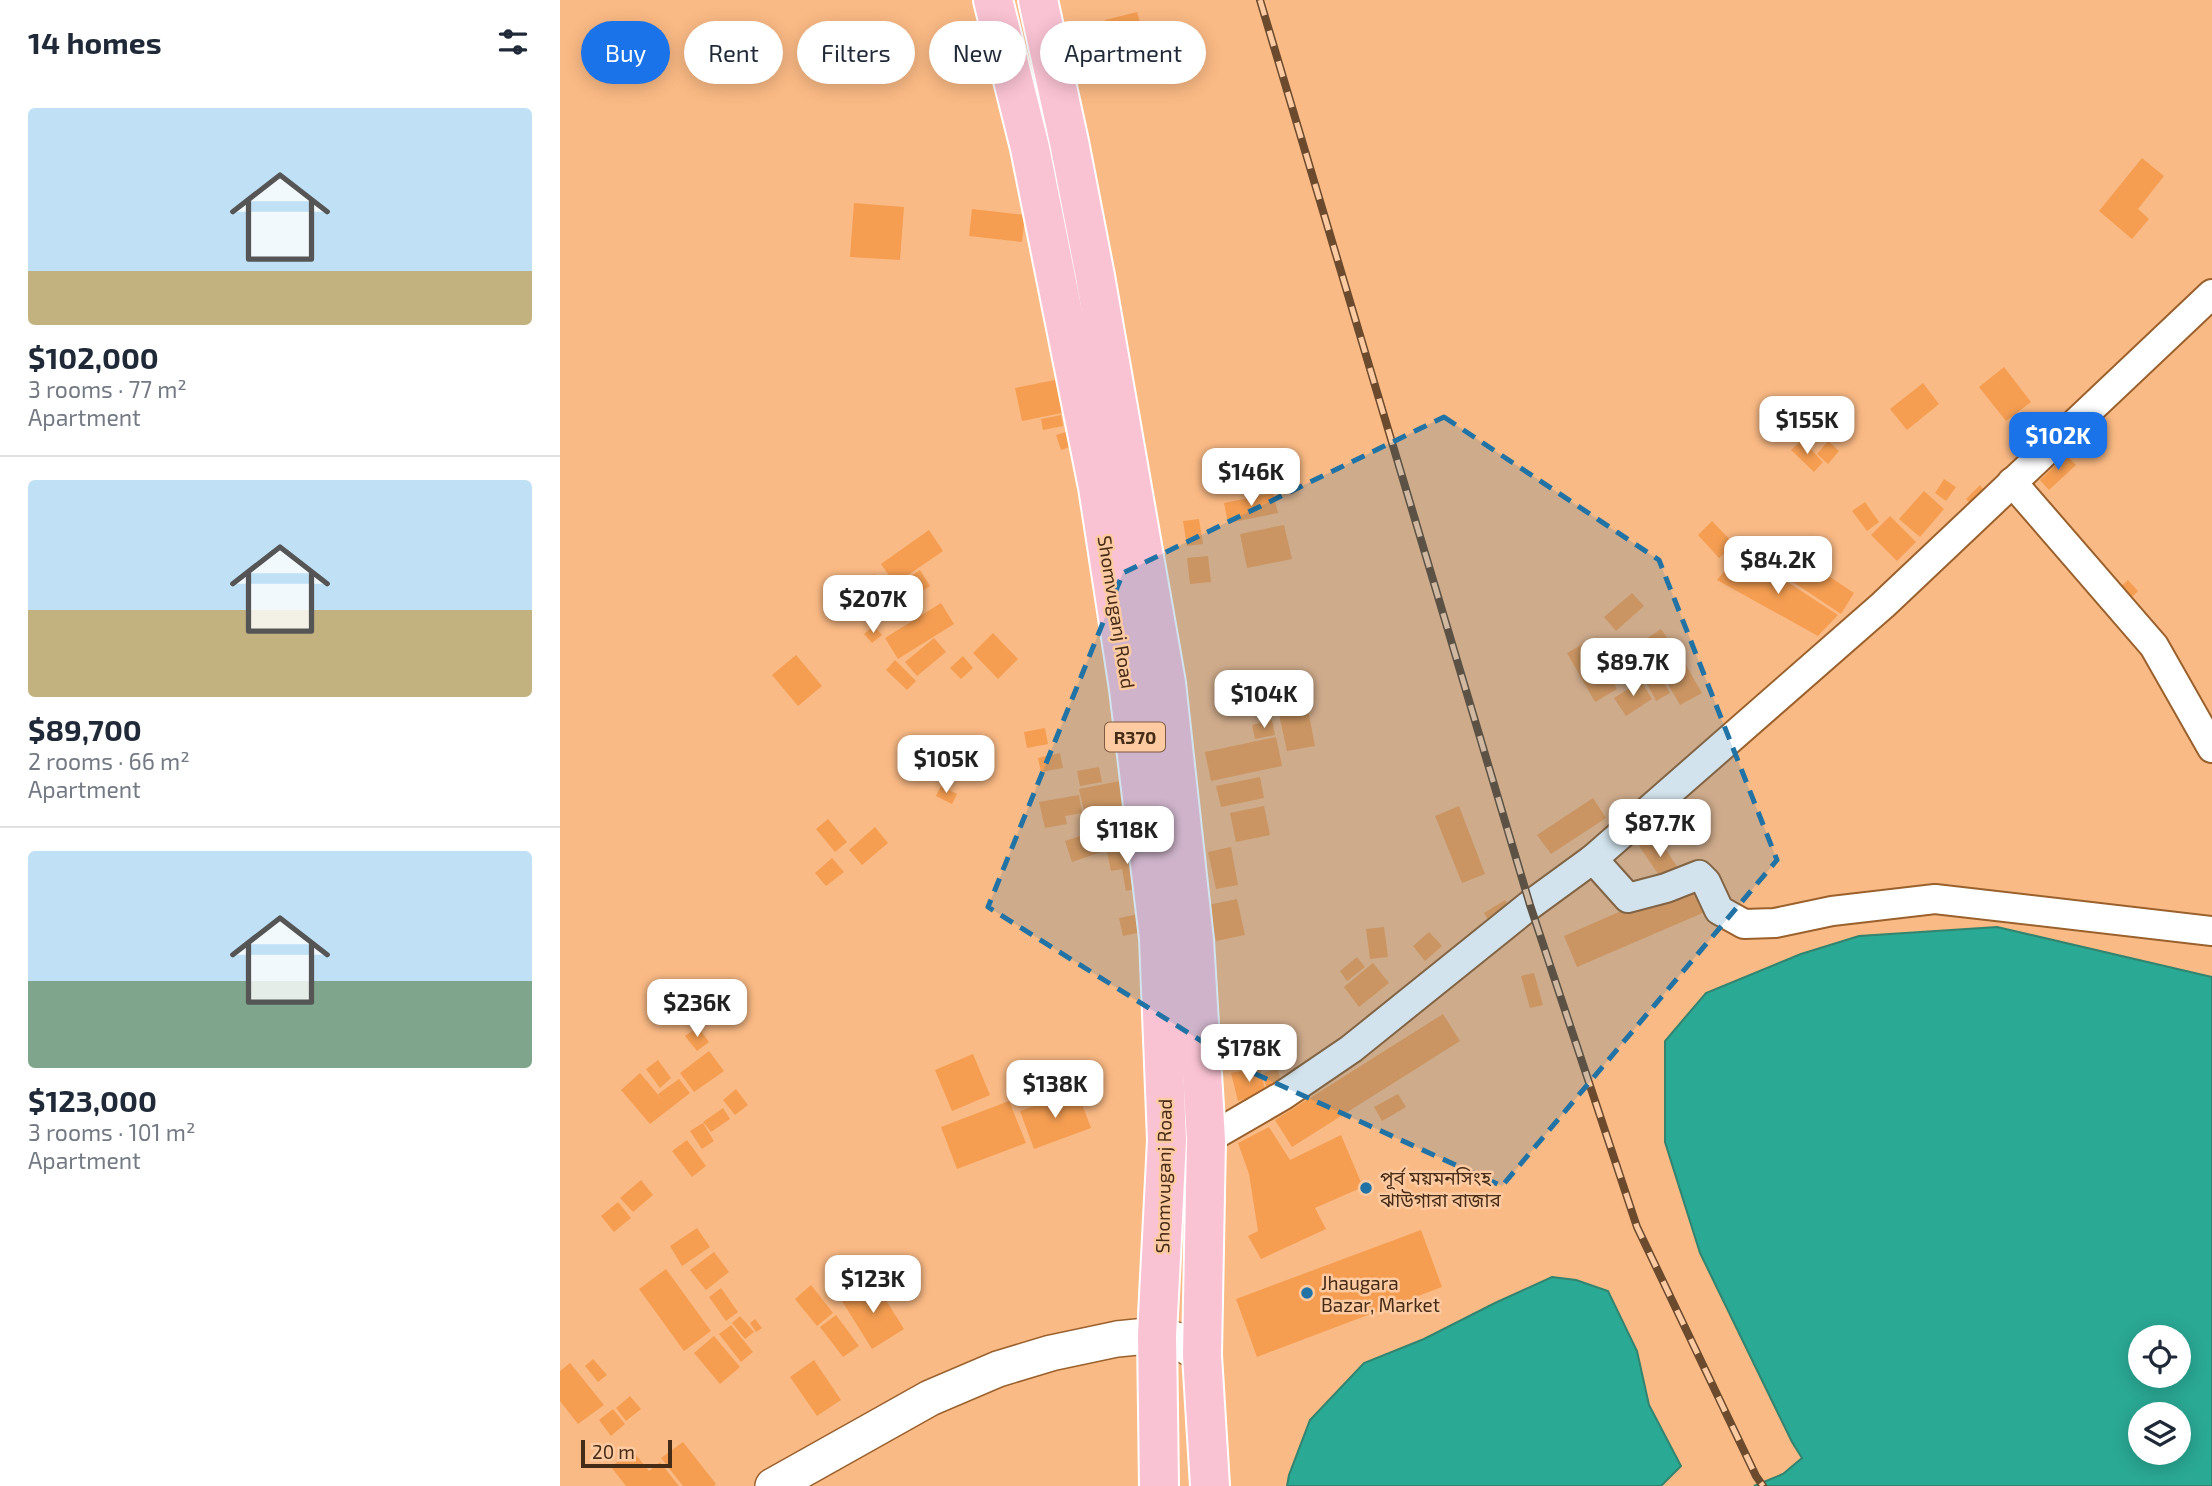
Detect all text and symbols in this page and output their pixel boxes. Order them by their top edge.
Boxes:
chip: Buy [581,21,670,84]
chip: Rent [684,21,783,84]
chip: Filters [797,21,915,84]
chip: New [929,21,1026,84]
chip: Apartment [1040,21,1206,84]
icon: filters [494,23,532,61]
text: 14 homes [28,24,162,60]
icon: home [217,154,343,280]
text: $102,000 [28,339,159,375]
text: 3 rooms · 77 m² [28,375,187,403]
pin: $155K [1758,396,1856,456]
text: Apartment [28,403,141,431]
text: $155K [1775,405,1839,433]
pin: $102K [2009,412,2107,472]
text: $102K [2025,421,2091,449]
pin: $146K [1202,448,1300,508]
text: $146K [1218,457,1284,485]
icon: home [217,526,343,652]
street label: Shomvuganj Road [1094,534,1140,690]
pin: $84.2K [1721,536,1835,596]
text: $84.2K [1740,545,1816,573]
pin: $207K [824,576,922,635]
text: $207K [839,584,907,612]
pin: $89.7K [1576,638,1690,698]
text: $89.7K [1597,647,1669,675]
pin: $104K [1215,670,1313,730]
text: $104K [1230,679,1298,707]
text: $89,700 [28,711,142,747]
road number: R370 [1105,722,1165,752]
pin: $105K [897,736,995,795]
text: $105K [913,744,979,772]
text: 2 rooms · 66 m² [28,747,190,775]
text: Apartment [28,775,141,803]
pin: $87.7K [1603,800,1717,859]
pin: $118K [1078,806,1176,866]
text: $87.7K [1625,808,1695,836]
text: $118K [1096,815,1158,843]
icon: home [217,897,343,1023]
pin: $236K [648,979,746,1039]
text: $236K [663,988,731,1016]
pin: $178K [1200,1024,1298,1084]
text: $178K [1217,1033,1281,1061]
pin: $138K [1006,1060,1104,1120]
text: $138K [1022,1069,1088,1097]
text: $123,000 [28,1082,157,1118]
street label: Shomvuganj Road [1150,1098,1176,1254]
text: 3 rooms · 101 m² [28,1118,195,1146]
text: Apartment [28,1146,141,1174]
place label: পূর্ব ময়মনসিংহ ঝাউগারা বাজার [1379,1166,1501,1211]
marker: পূর্ব ময়মনসিংহ ঝাউগারা বাজার [1358,1180,1374,1196]
pin: $123K [824,1256,922,1315]
text: $123K [841,1264,905,1292]
place label: Jhaugara Bazar, Market [1321,1271,1440,1316]
marker: Jhaugara Bazar, Market [1299,1285,1315,1301]
map controls [2128,1325,2191,1465]
button: locate [2128,1325,2191,1388]
button: layers [2128,1402,2191,1465]
scale bar [581,1437,672,1469]
text: 20 m [592,1440,635,1463]

